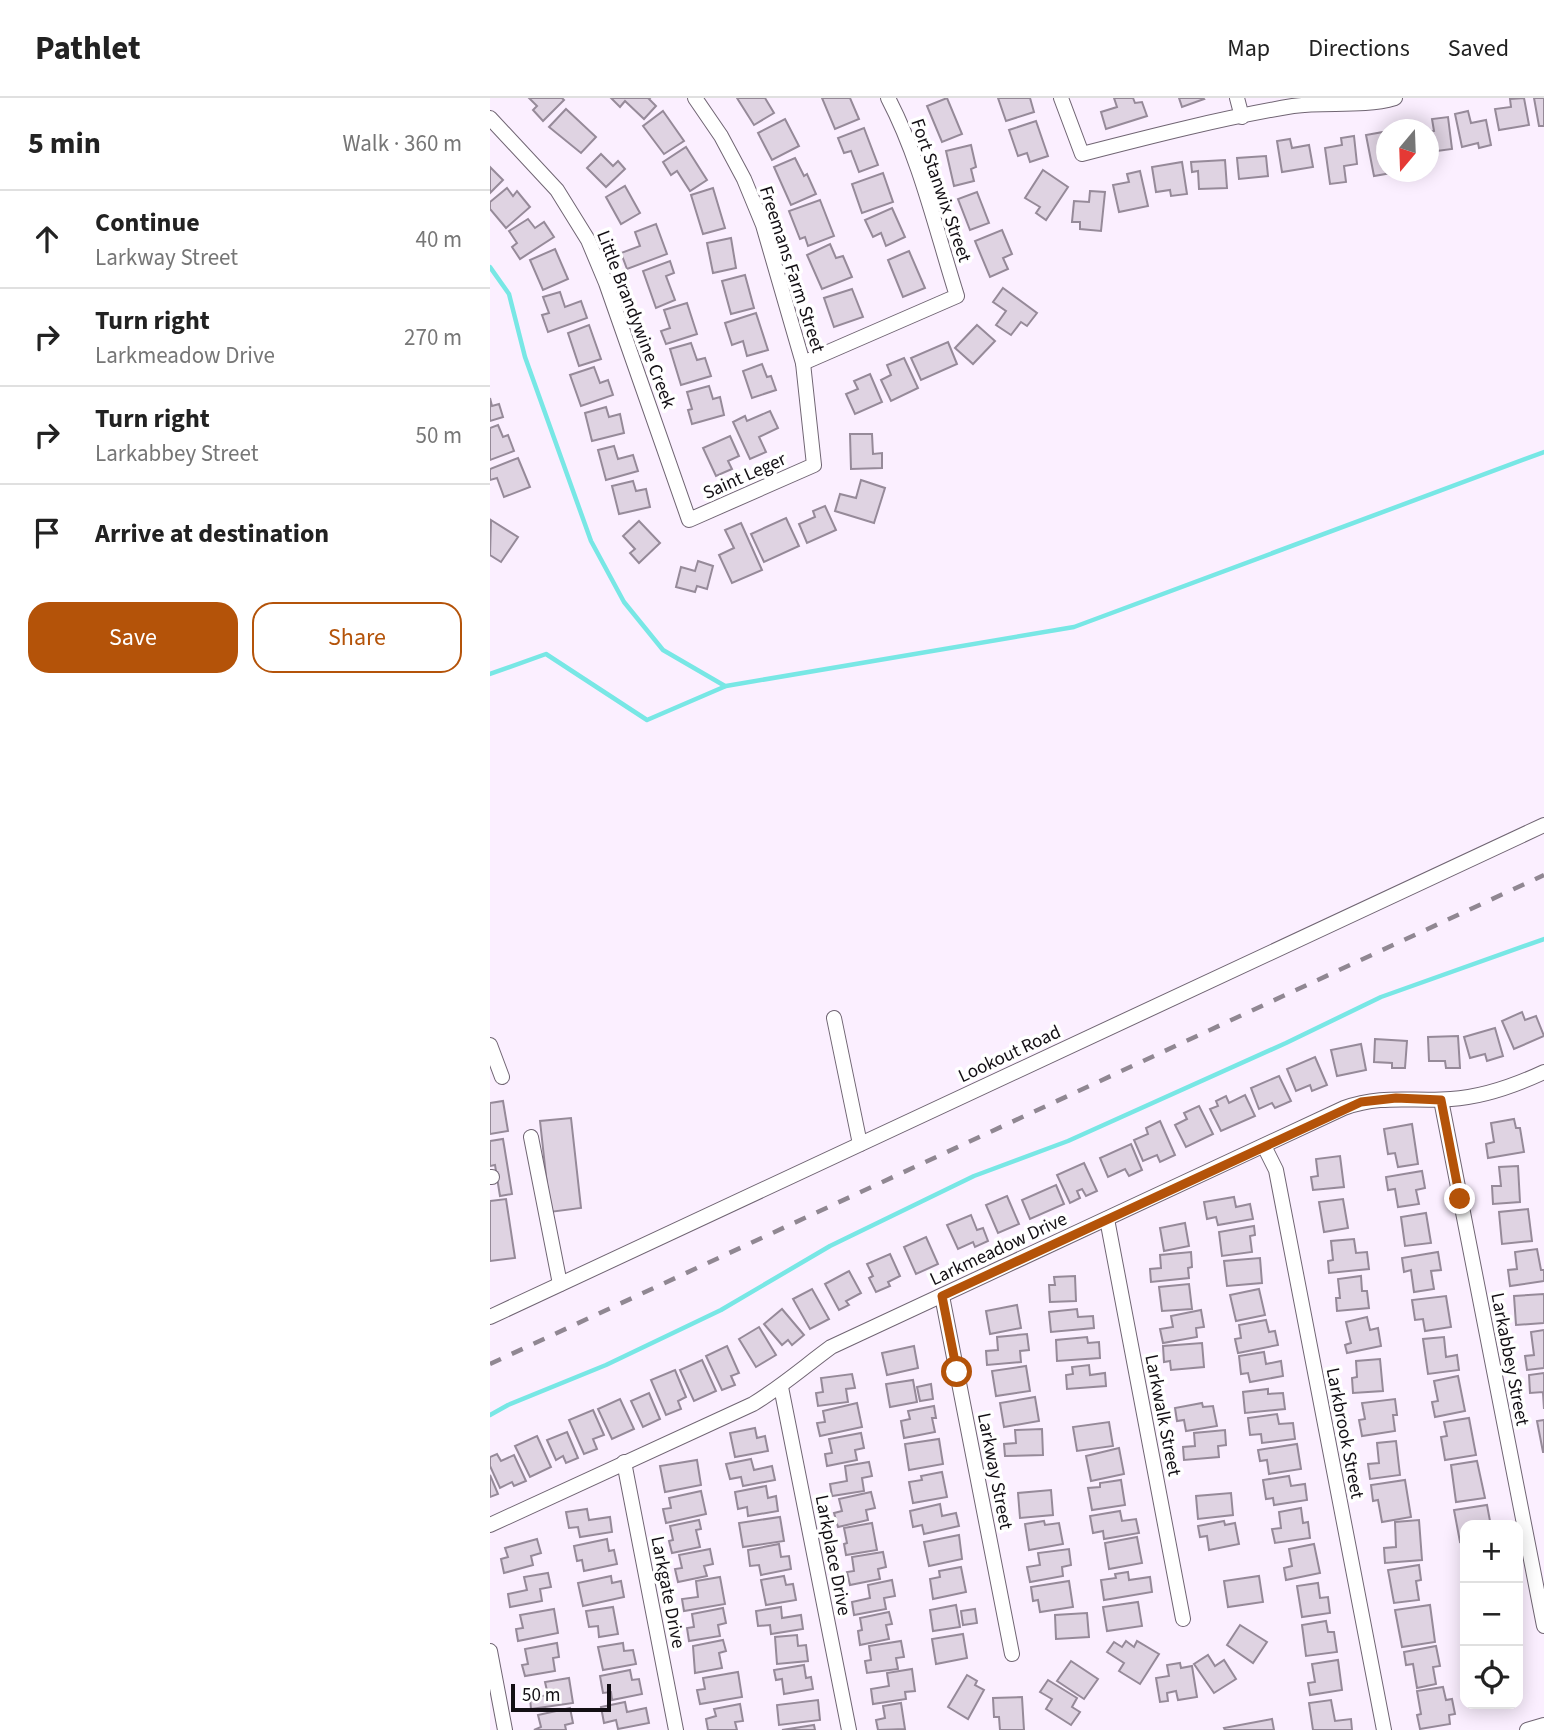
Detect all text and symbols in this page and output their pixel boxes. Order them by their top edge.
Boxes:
text: Pathlet [35,25,141,72]
text: Map [1227,31,1270,66]
text: Directions [1308,31,1410,66]
text: Saved [1448,31,1509,66]
street label: Fort Stanwix Street [903,115,978,266]
north arrow [1376,119,1439,182]
text: 5 min [28,122,101,165]
text: Walk · 360 m [343,127,462,160]
street label: Freemans Farm Street [752,183,831,357]
text: Continue [95,204,200,241]
icon: ahead [28,220,66,258]
text: 40 m [415,223,462,256]
street label: Little Brandywine Creek [589,227,682,413]
text: Larkway Street [95,241,238,274]
text: Turn right [95,302,210,339]
icon: right [28,318,66,356]
text: 270 m [404,321,462,354]
text: Larkmeadow Drive [95,339,275,372]
text: Turn right [95,400,210,437]
icon: right [28,416,66,454]
text: 50 m [415,419,462,452]
text: Larkabbey Street [95,437,258,470]
street label: Saint Leger [699,446,791,507]
icon: arrive [28,514,66,552]
text: Arrive at destination [95,515,329,552]
button: Save [28,602,238,673]
button: Share [252,602,462,673]
street label: Lookout Road [954,1019,1065,1090]
route end [1444,1183,1475,1214]
street label: Larkmeadow Drive [926,1206,1072,1293]
street label: Larkabbey Street [1483,1290,1536,1429]
street label: Larkwalk Street [1137,1352,1188,1479]
route start [941,1356,972,1387]
street label: Larkbrook Street [1319,1365,1371,1502]
street label: Larkway Street [970,1411,1019,1532]
street label: Larkplace Drive [808,1493,857,1618]
map controls [1460,1520,1523,1709]
button: + [1460,1520,1523,1583]
street label: Larkgate Drive [643,1534,692,1651]
button: − [1460,1583,1523,1646]
button: locate [1460,1646,1523,1709]
scale bar [511,1681,611,1713]
text: 50 m [522,1682,560,1709]

